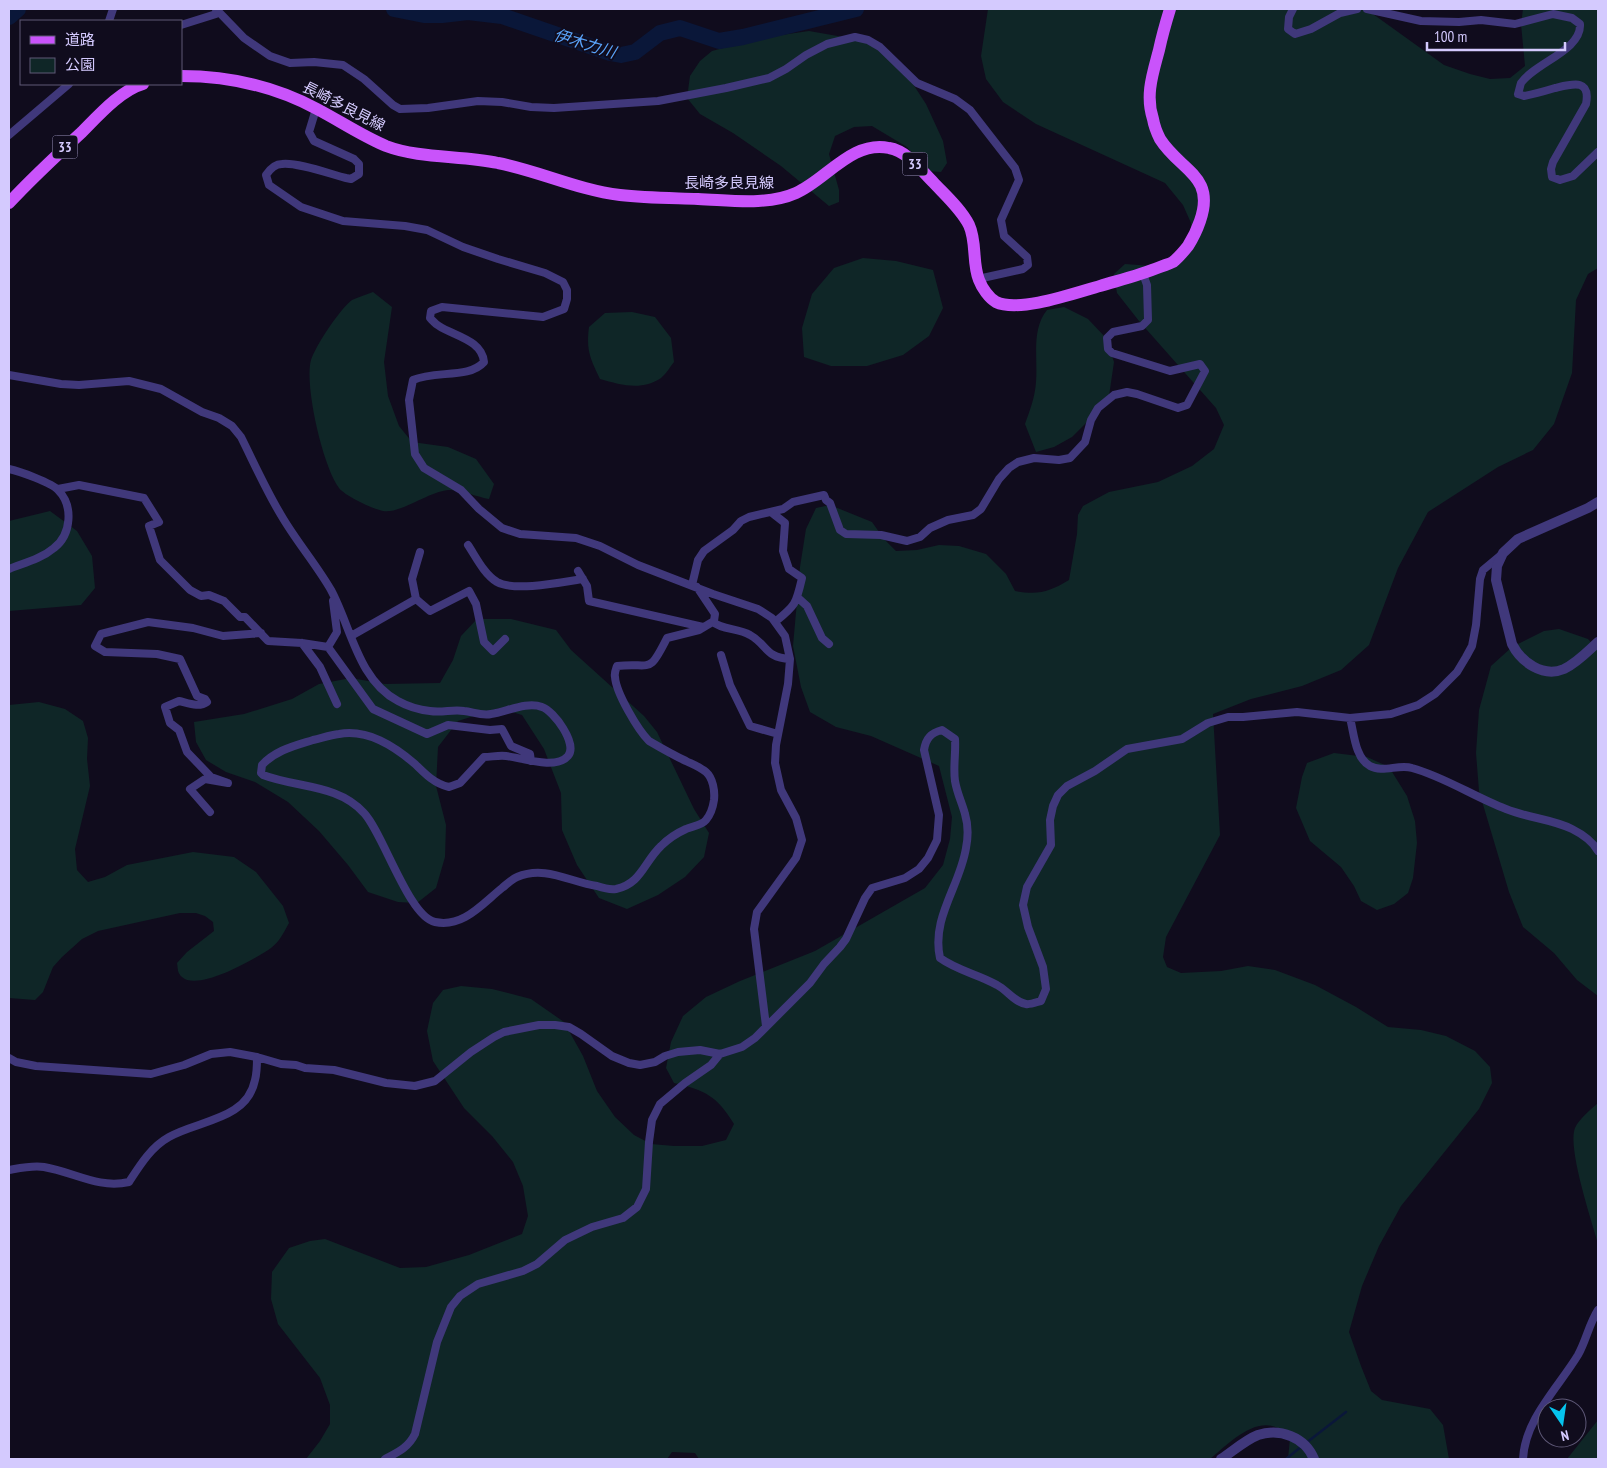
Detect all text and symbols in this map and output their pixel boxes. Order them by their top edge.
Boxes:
legend [20,20,182,85]
scale bar [1427,20,1564,52]
water label: 伊木力川 [551,24,620,63]
text: 100 m [1434,27,1467,46]
text: 道路 [65,30,95,49]
text: 公園 [65,55,95,74]
street label: 長崎多良見線 [300,77,388,135]
road number: 33 [52,136,78,158]
road number: 33 [902,152,928,175]
street label: 長崎多良見線 [684,173,774,192]
north arrow [1537,1398,1587,1448]
text: N [1559,1426,1571,1445]

